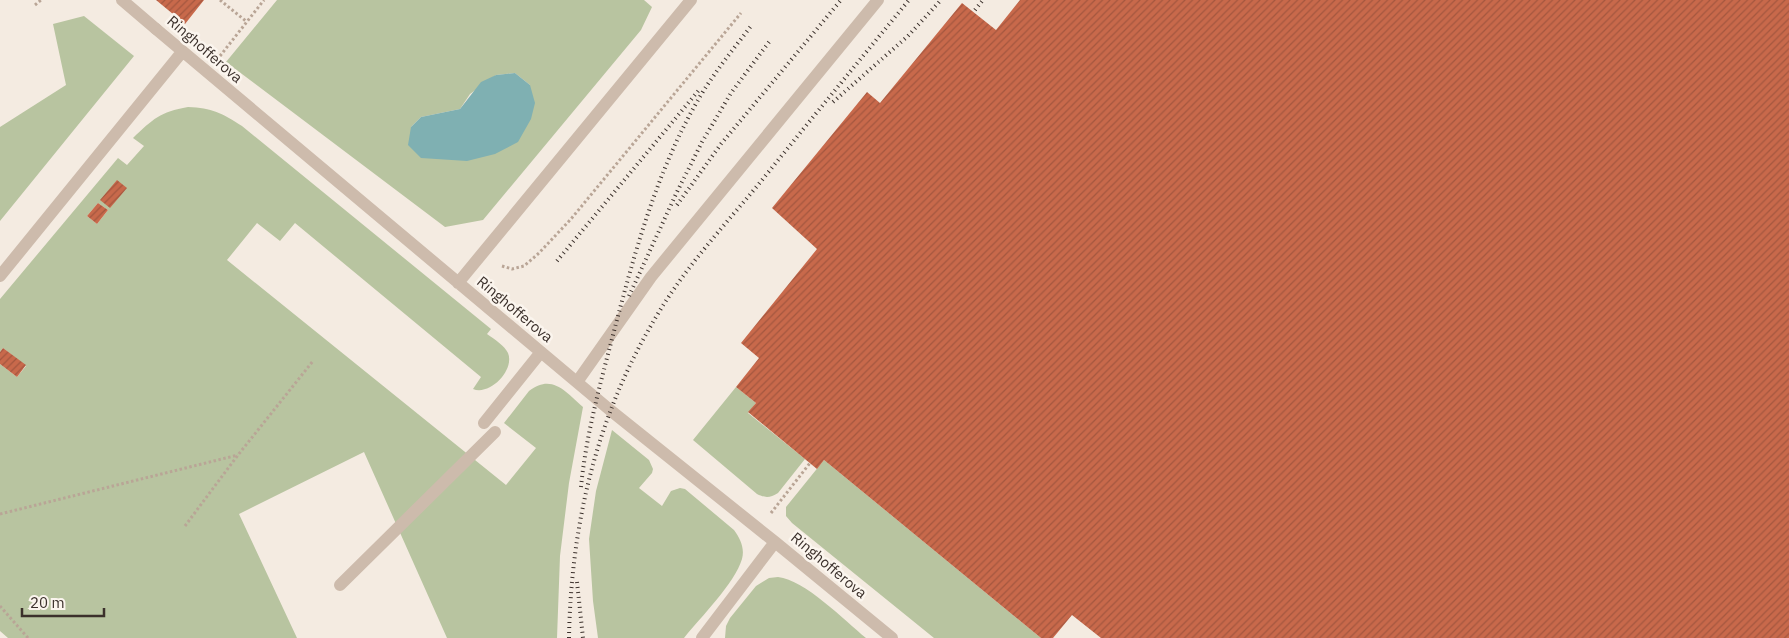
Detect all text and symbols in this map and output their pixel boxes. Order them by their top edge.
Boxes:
street label: Ringhofferova [163,11,247,87]
street label: Ringhofferova [473,272,557,346]
street label: Ringhofferova [787,528,871,602]
scale bar [22,586,105,618]
text: 20 m [30,593,65,612]

